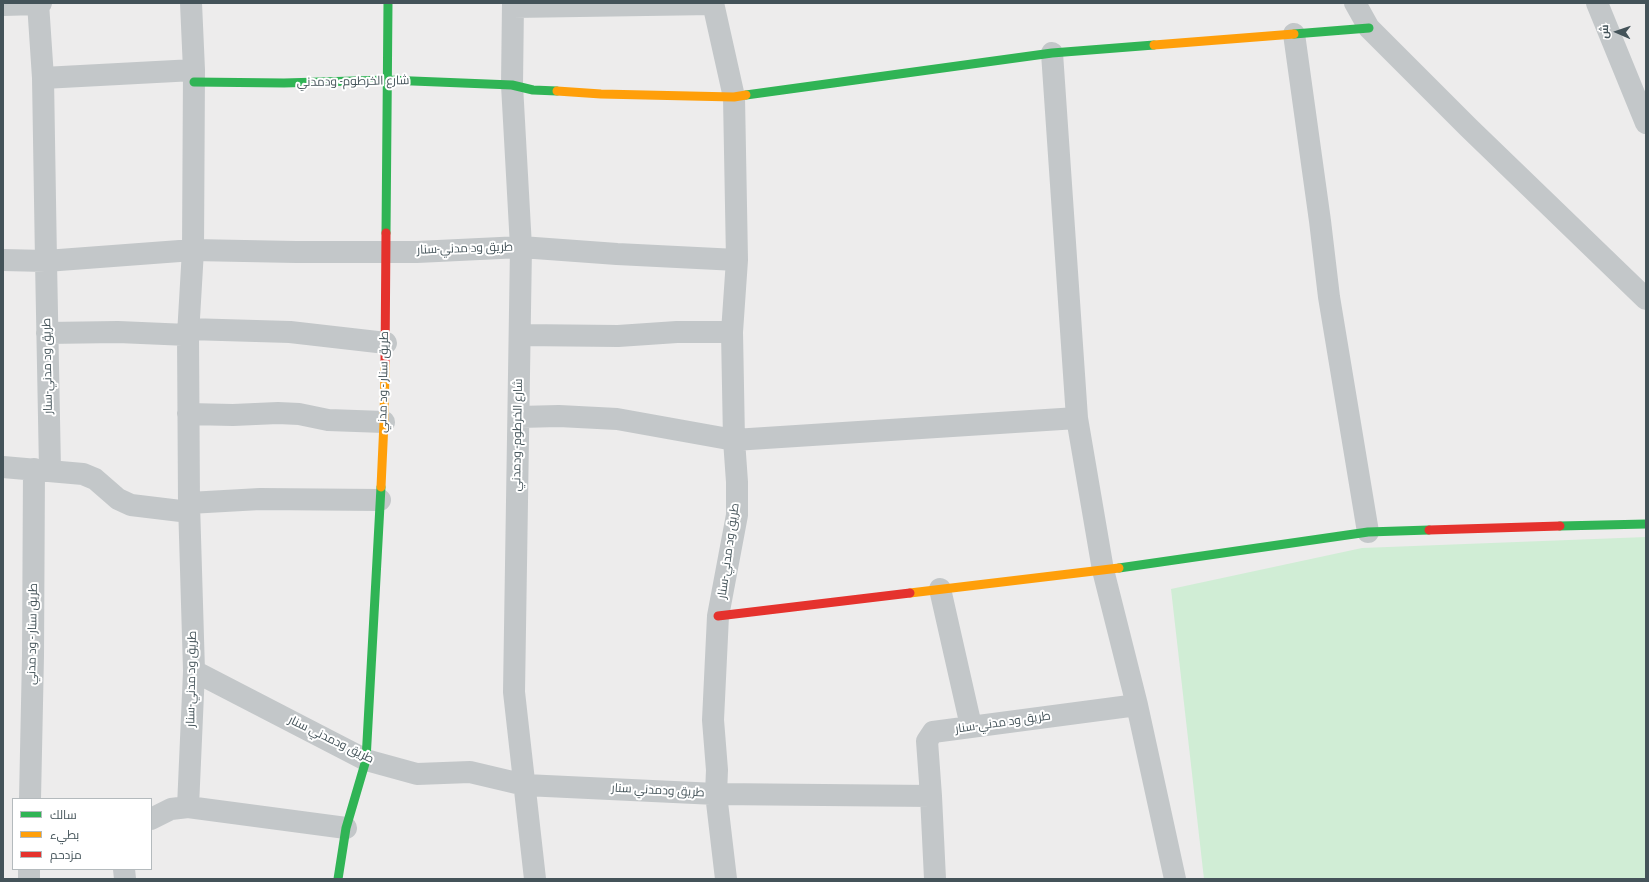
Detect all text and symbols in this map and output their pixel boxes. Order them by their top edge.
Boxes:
north arrow [1597,12,1637,52]
text: ش [1598,24,1611,39]
street label: شارع الخرطوم- ودمدني [297,74,409,90]
street label: طريق ود مدني-سنار [417,240,513,258]
street label: طريق ود مدني-سنار [40,318,56,414]
street label: طريق سنار - ود مدني [376,331,392,433]
street label: شارع الخرطوم- ودمدني [510,379,526,491]
street label: طريق ود مدني-سنار [715,502,743,600]
street label: طريق سنار - ود مدني [25,583,41,685]
street label: طريق ود مدني-سنار [184,631,200,727]
street label: طريق ود مدني-سنار [954,709,1052,737]
street label: طريق ودمدني سنار [286,713,376,767]
street label: طريق ودمدني سنار [611,781,705,801]
legend [12,798,152,870]
text: سالك [50,808,77,822]
text: بطيء [50,828,79,842]
text: مزدحم [50,848,82,862]

